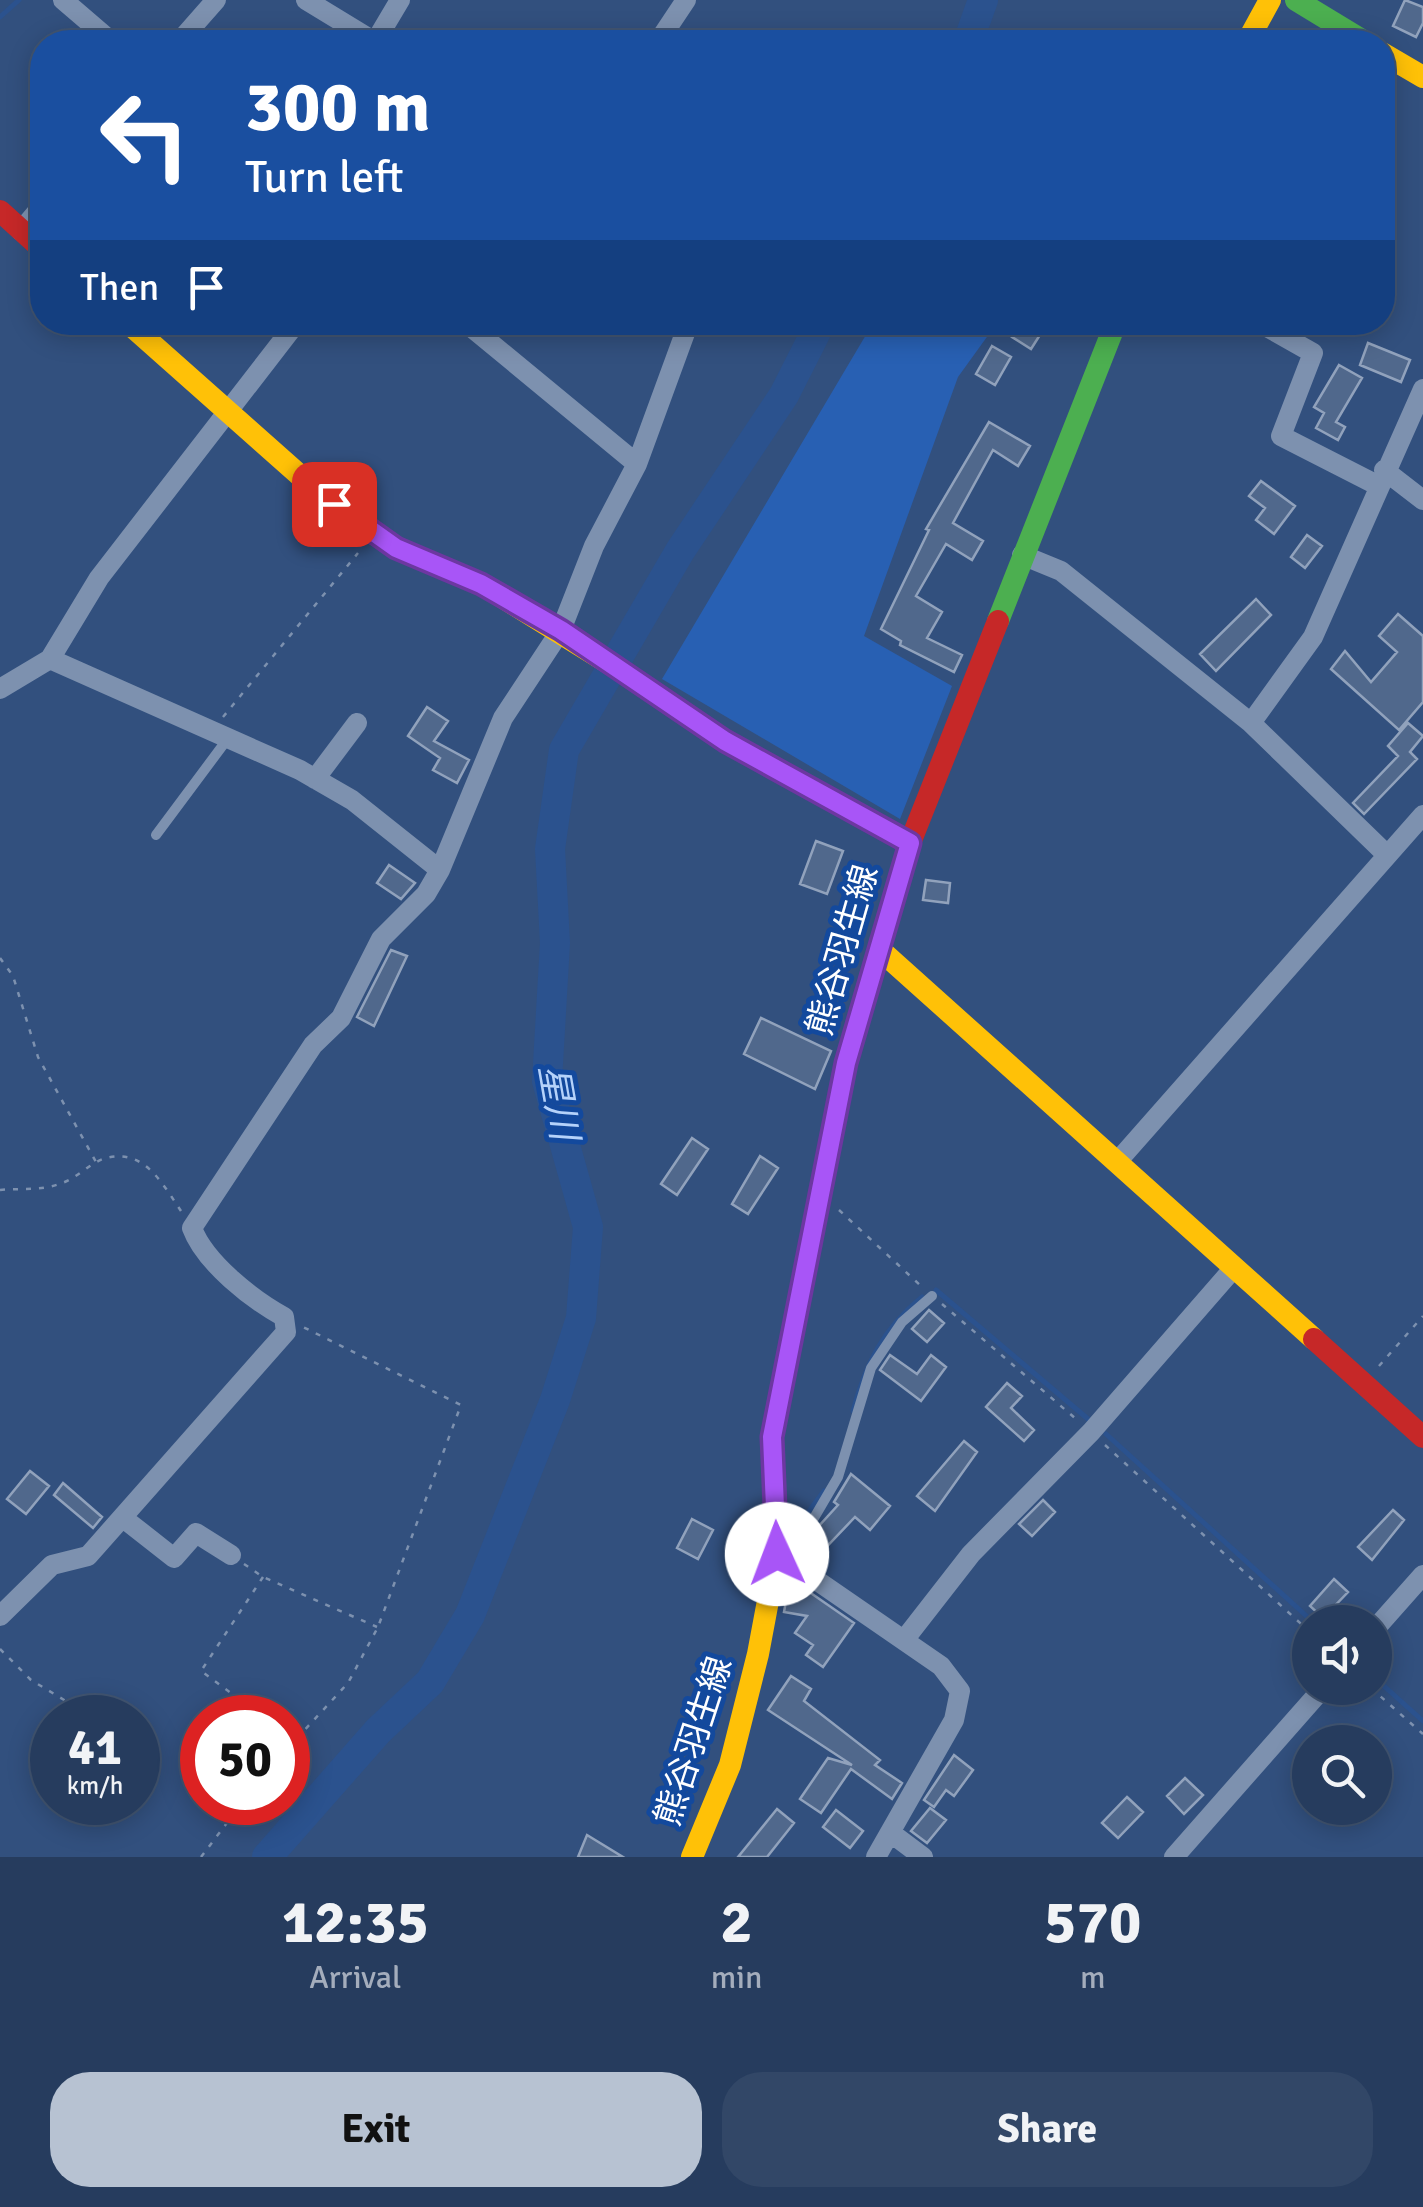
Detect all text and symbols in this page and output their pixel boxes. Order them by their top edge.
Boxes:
text: 300 m [245,64,430,150]
icon: left [80,70,210,200]
text: Turn left [245,150,404,205]
icon: arrive [179,260,234,315]
text: Then [80,264,159,311]
pin [292,462,377,547]
icon: arrive [307,477,362,532]
street label: 熊谷羽生線 [798,860,887,1040]
water label: 星川 [529,1061,589,1148]
position arrow [725,1502,829,1606]
map controls [1292,1605,1392,1825]
button: sound [1292,1605,1392,1705]
street label: 熊谷羽生線 [646,1651,741,1831]
speed limit sign: 50 [180,1695,310,1825]
text: 41 [68,1717,122,1779]
button: search [1292,1725,1392,1825]
text: km/h [67,1770,123,1801]
text: 12:35 [282,1886,429,1960]
text: 2 [720,1886,753,1960]
text: 570 [1044,1886,1141,1960]
text: Arrival [309,1958,401,1997]
text: min [711,1958,762,1997]
text: m [1080,1958,1105,1997]
button: Exit [50,2072,702,2187]
button: Share [722,2072,1373,2187]

